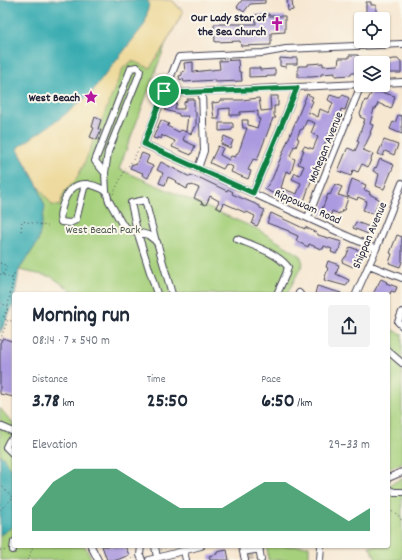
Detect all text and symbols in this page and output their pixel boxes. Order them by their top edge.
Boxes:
place label: Our Lady Star of the Sea Church [191,10,267,41]
map controls [354,12,390,92]
button: locate [354,12,390,48]
church icon: Our Lady Star of the Sea Church [269,16,285,32]
button: layers [354,56,390,92]
pin [147,74,181,108]
icon: arrive [153,80,175,102]
place icon: West Beach [83,89,99,105]
place label: West Beach [29,90,81,107]
street label: Mohegan Avenue [304,110,348,186]
street label: Rippowam Road [271,185,343,230]
street label: Shippan Avenue [349,200,392,271]
park label: West Beach Park [66,222,140,239]
text: Morning run [32,301,130,332]
button: share [328,305,370,347]
text: 08:14 · 7 × 540 m [32,332,110,351]
text: Distance [32,372,68,388]
text: Time [147,372,165,388]
text: Pace [261,372,281,388]
text: 3.78 [32,388,60,416]
text: 25:50 [147,388,188,416]
text: 6:50 [261,388,295,416]
text: km [60,396,74,412]
text: /km [295,396,312,412]
text: Elevation [32,436,77,455]
text: 29–33 m [328,436,370,455]

